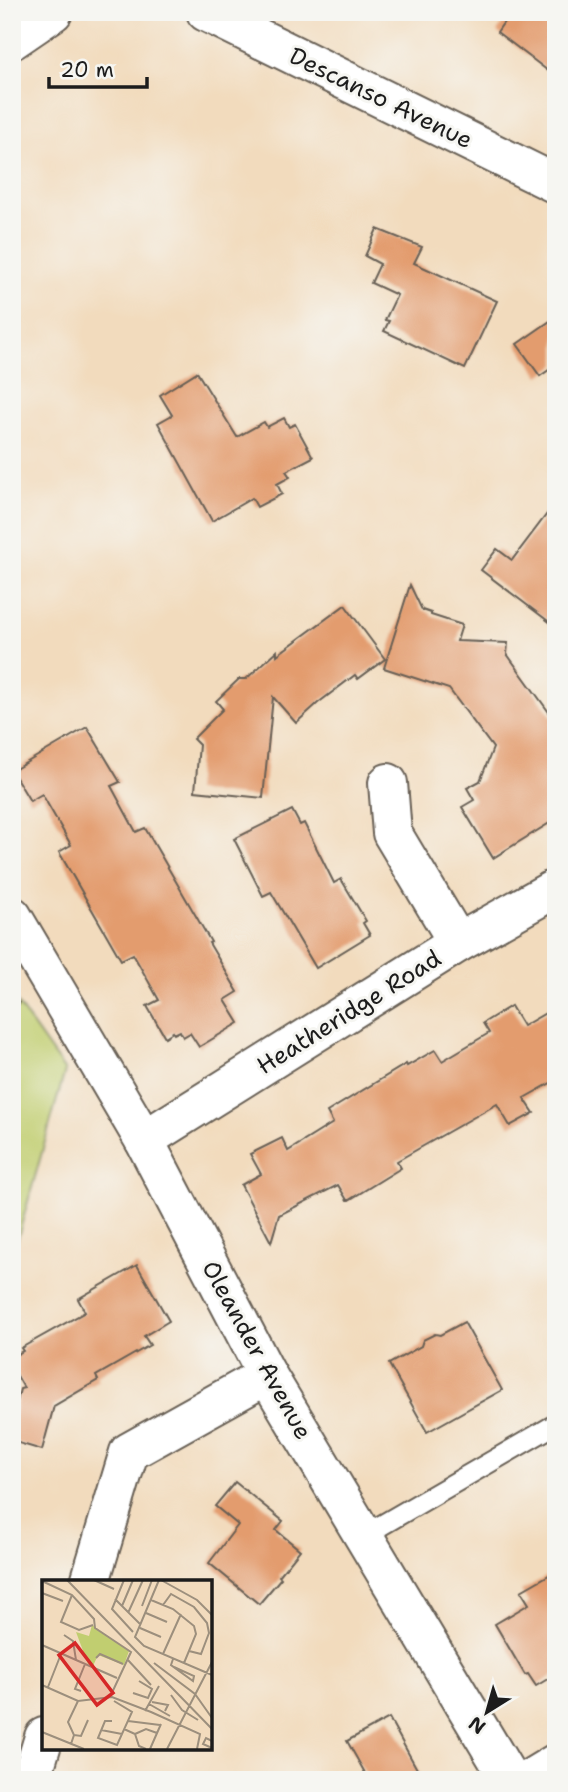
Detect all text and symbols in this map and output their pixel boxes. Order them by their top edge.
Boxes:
street label: Descanso Avenue [284,40,478,156]
scale bar [49,46,147,90]
text: 20 m [60,56,114,84]
street label: Heatheridge Road [251,942,447,1082]
street label: Oleander Avenue [195,1255,319,1445]
inset map [42,1580,212,1750]
north arrow [452,1676,522,1746]
text: N [464,1711,491,1740]

